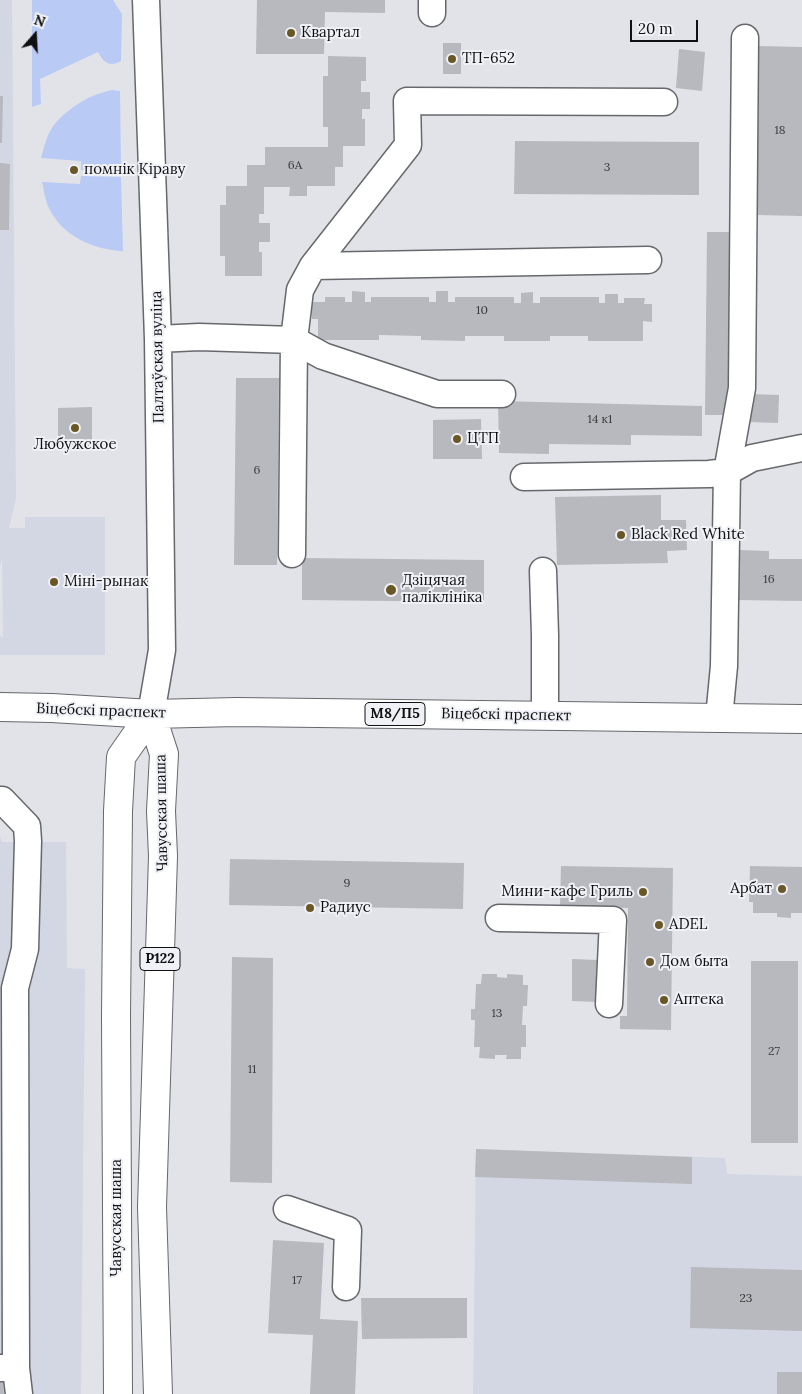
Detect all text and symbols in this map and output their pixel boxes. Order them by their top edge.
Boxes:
north arrow [10,10,60,60]
scale bar [632,10,700,42]
text: N [32,11,48,31]
text: 20 m [638,19,673,38]
place label: Квартал [301,24,360,42]
marker: Квартал [285,27,297,39]
place label: ТП-652 [462,50,515,68]
marker: ТП-652 [446,53,458,65]
house number: 18 [774,124,786,138]
house number: 6А [288,159,302,173]
place label: помнік Кіраву [84,161,186,179]
house number: 3 [604,161,610,175]
marker: помнік Кіраву [68,164,80,176]
street label: Палтаўская вуліца [148,291,168,423]
house number: 10 [476,304,488,318]
house number: 14 к1 [588,413,612,427]
marker: Любужское [69,422,81,434]
place label: ЦТП [467,430,499,448]
marker: ЦТП [451,433,463,445]
place label: Любужское [33,436,117,454]
house number: 6 [254,464,260,478]
place label: Black Red White [631,526,745,544]
marker: Black Red White [615,529,627,541]
place label: Дзіцячая паліклініка [402,572,483,607]
place label: Міні-рынак [64,573,148,591]
house number: 16 [763,573,775,587]
marker: Міні-рынак [48,576,60,588]
marker: Дзіцячая паліклініка [384,583,398,597]
street label: Віцебскі праспект [36,700,166,722]
road number: М8/П5 [365,702,425,726]
street label: Віцебскі праспект [441,705,571,725]
street label: Чавусская шаша [152,754,172,872]
house number: 9 [344,877,350,891]
place label: Арбат [730,880,772,898]
place label: Мини-кафе Гриль [501,883,633,901]
marker: Арбат [776,883,788,895]
marker: Мини-кафе Гриль [637,886,649,898]
place label: Радиус [320,899,371,917]
marker: Радиус [304,902,316,914]
place label: ADEL [669,916,707,934]
marker: ADEL [653,919,665,931]
road number: Р122 [140,948,180,971]
place label: Дом быта [660,953,729,971]
marker: Дом быта [644,956,656,968]
place label: Аптека [674,991,724,1009]
marker: Аптека [658,994,670,1006]
house number: 13 [491,1007,503,1021]
house number: 27 [768,1045,780,1059]
house number: 11 [248,1063,256,1077]
street label: Чавусская шаша [108,1159,126,1277]
house number: 17 [292,1274,302,1288]
house number: 23 [740,1292,752,1306]

